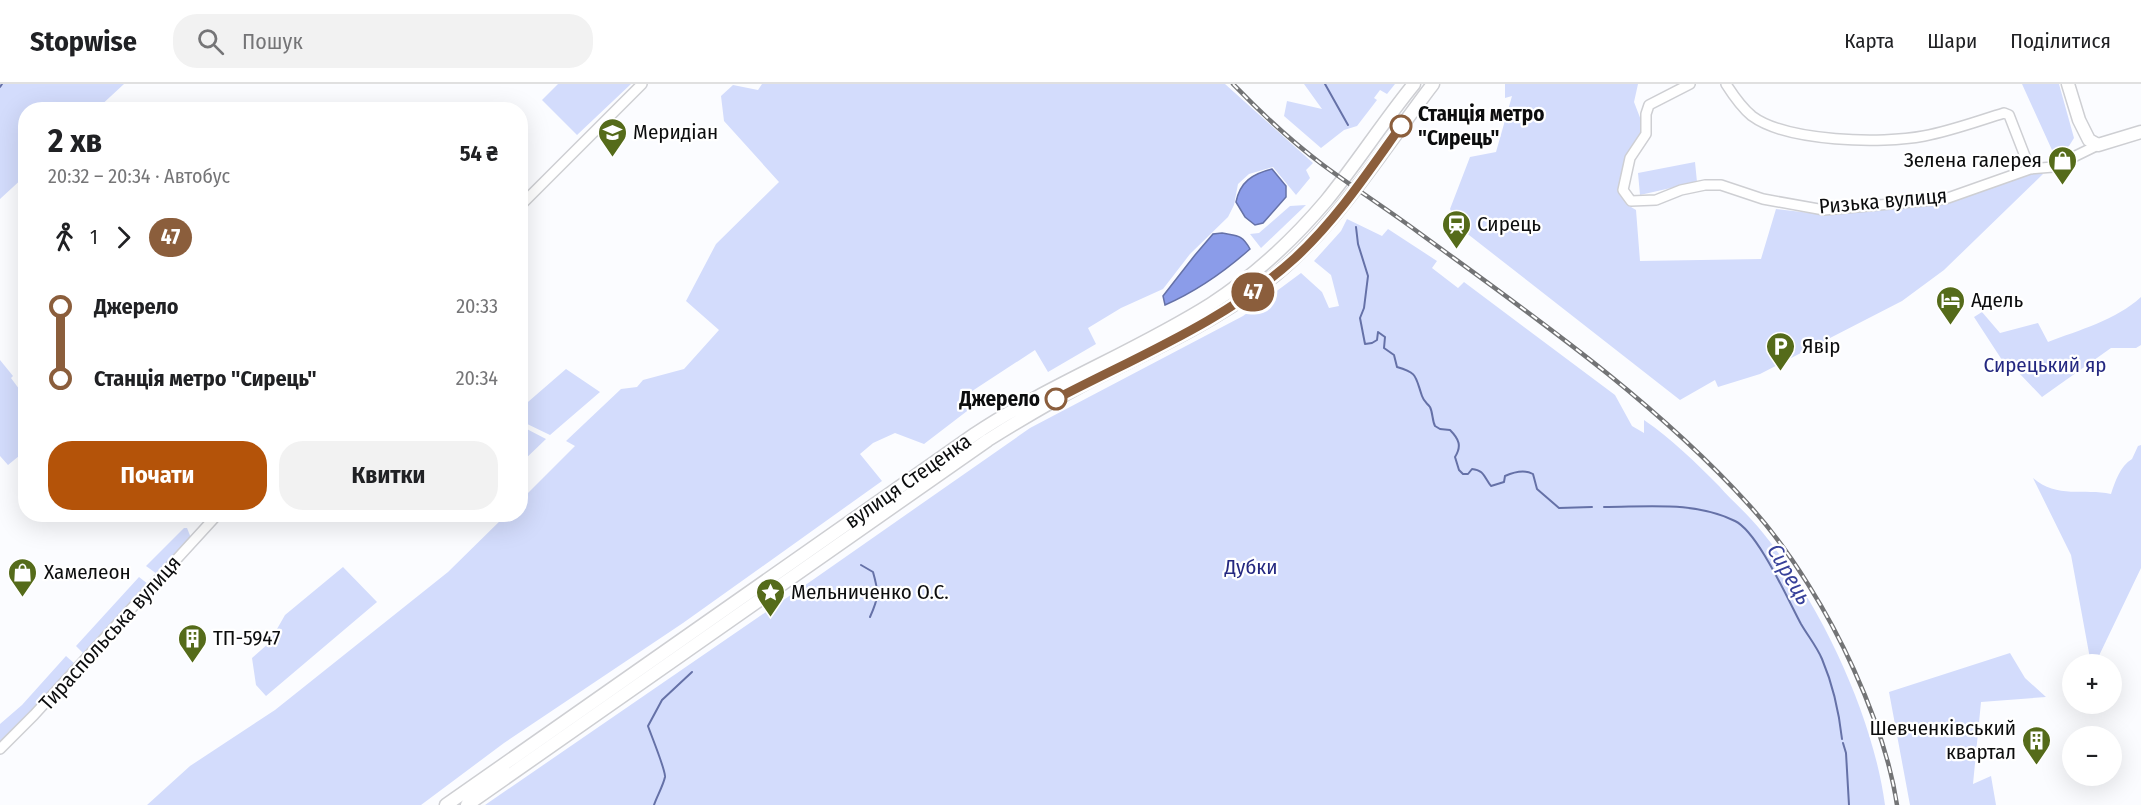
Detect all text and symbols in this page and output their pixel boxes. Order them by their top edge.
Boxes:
search box [173,14,593,68]
text: Stopwise [30,25,137,58]
icon: search [194,25,227,58]
text: Пошук [242,28,303,55]
text: Карта [1844,28,1894,54]
text: Шари [1927,28,1977,54]
text: Поділитися [2010,28,2111,54]
place label: Станція метро "Сирець" [1418,101,1544,151]
marker: Станція метро "Сирець" [1390,115,1412,137]
school or university icon: Меридіан [596,116,628,158]
place label: Меридіан [633,119,718,145]
text: 2 хв [48,121,102,161]
text: 54 ₴ [460,140,498,167]
shop icon: Зелена галерея [2047,144,2079,186]
place label: Зелена галерея [1904,147,2042,173]
text: 20:32 – 20:34 · Автобус [48,164,230,188]
street label: Ризька вулиця [1818,182,1948,220]
station icon: Сирець [1440,208,1472,250]
place label: Сирець [1477,211,1541,237]
icon: walk [48,221,81,254]
icon: forward [107,221,140,254]
text: 47 [161,224,180,250]
text: 1 [90,225,98,249]
line badge: 47 [1226,272,1280,312]
text: 47 [1243,279,1263,305]
hotel icon: Адель [1934,284,1966,326]
place label: Адель [1971,287,2024,313]
text: Джерело [94,293,179,320]
text: 20:33 [456,294,498,318]
parking icon: Явір [1765,330,1797,372]
place label: Явір [1802,333,1841,359]
park label: Сирецький яр [1984,352,2106,378]
text: Станція метро "Сирець" [94,365,317,392]
text: 20:34 [456,366,498,390]
place label: Джерело [958,386,1040,412]
marker: Джерело [1045,388,1067,410]
street label: вулиця Стеценка [840,428,976,534]
button: Почати [48,441,267,510]
button: Квитки [279,441,498,510]
water label: Сирець [1761,539,1818,610]
street label: Тираспольська вулиця [34,550,186,716]
park label: Дубки [1224,554,1277,580]
shop icon: Хамелеон [7,556,39,598]
place label: Хамелеон [44,559,131,585]
place icon: Мельниченко О.С. [754,576,786,618]
place label: Мельниченко О.С. [791,579,949,605]
building icon: ТП-5947 [176,622,208,664]
place label: ТП-5947 [213,625,281,651]
map controls [2062,654,2122,786]
button: + [2062,654,2122,714]
place label: Шевченківський квартал [1869,715,2016,765]
building icon: Шевченківський квартал [2021,724,2053,766]
button: − [2062,726,2122,786]

